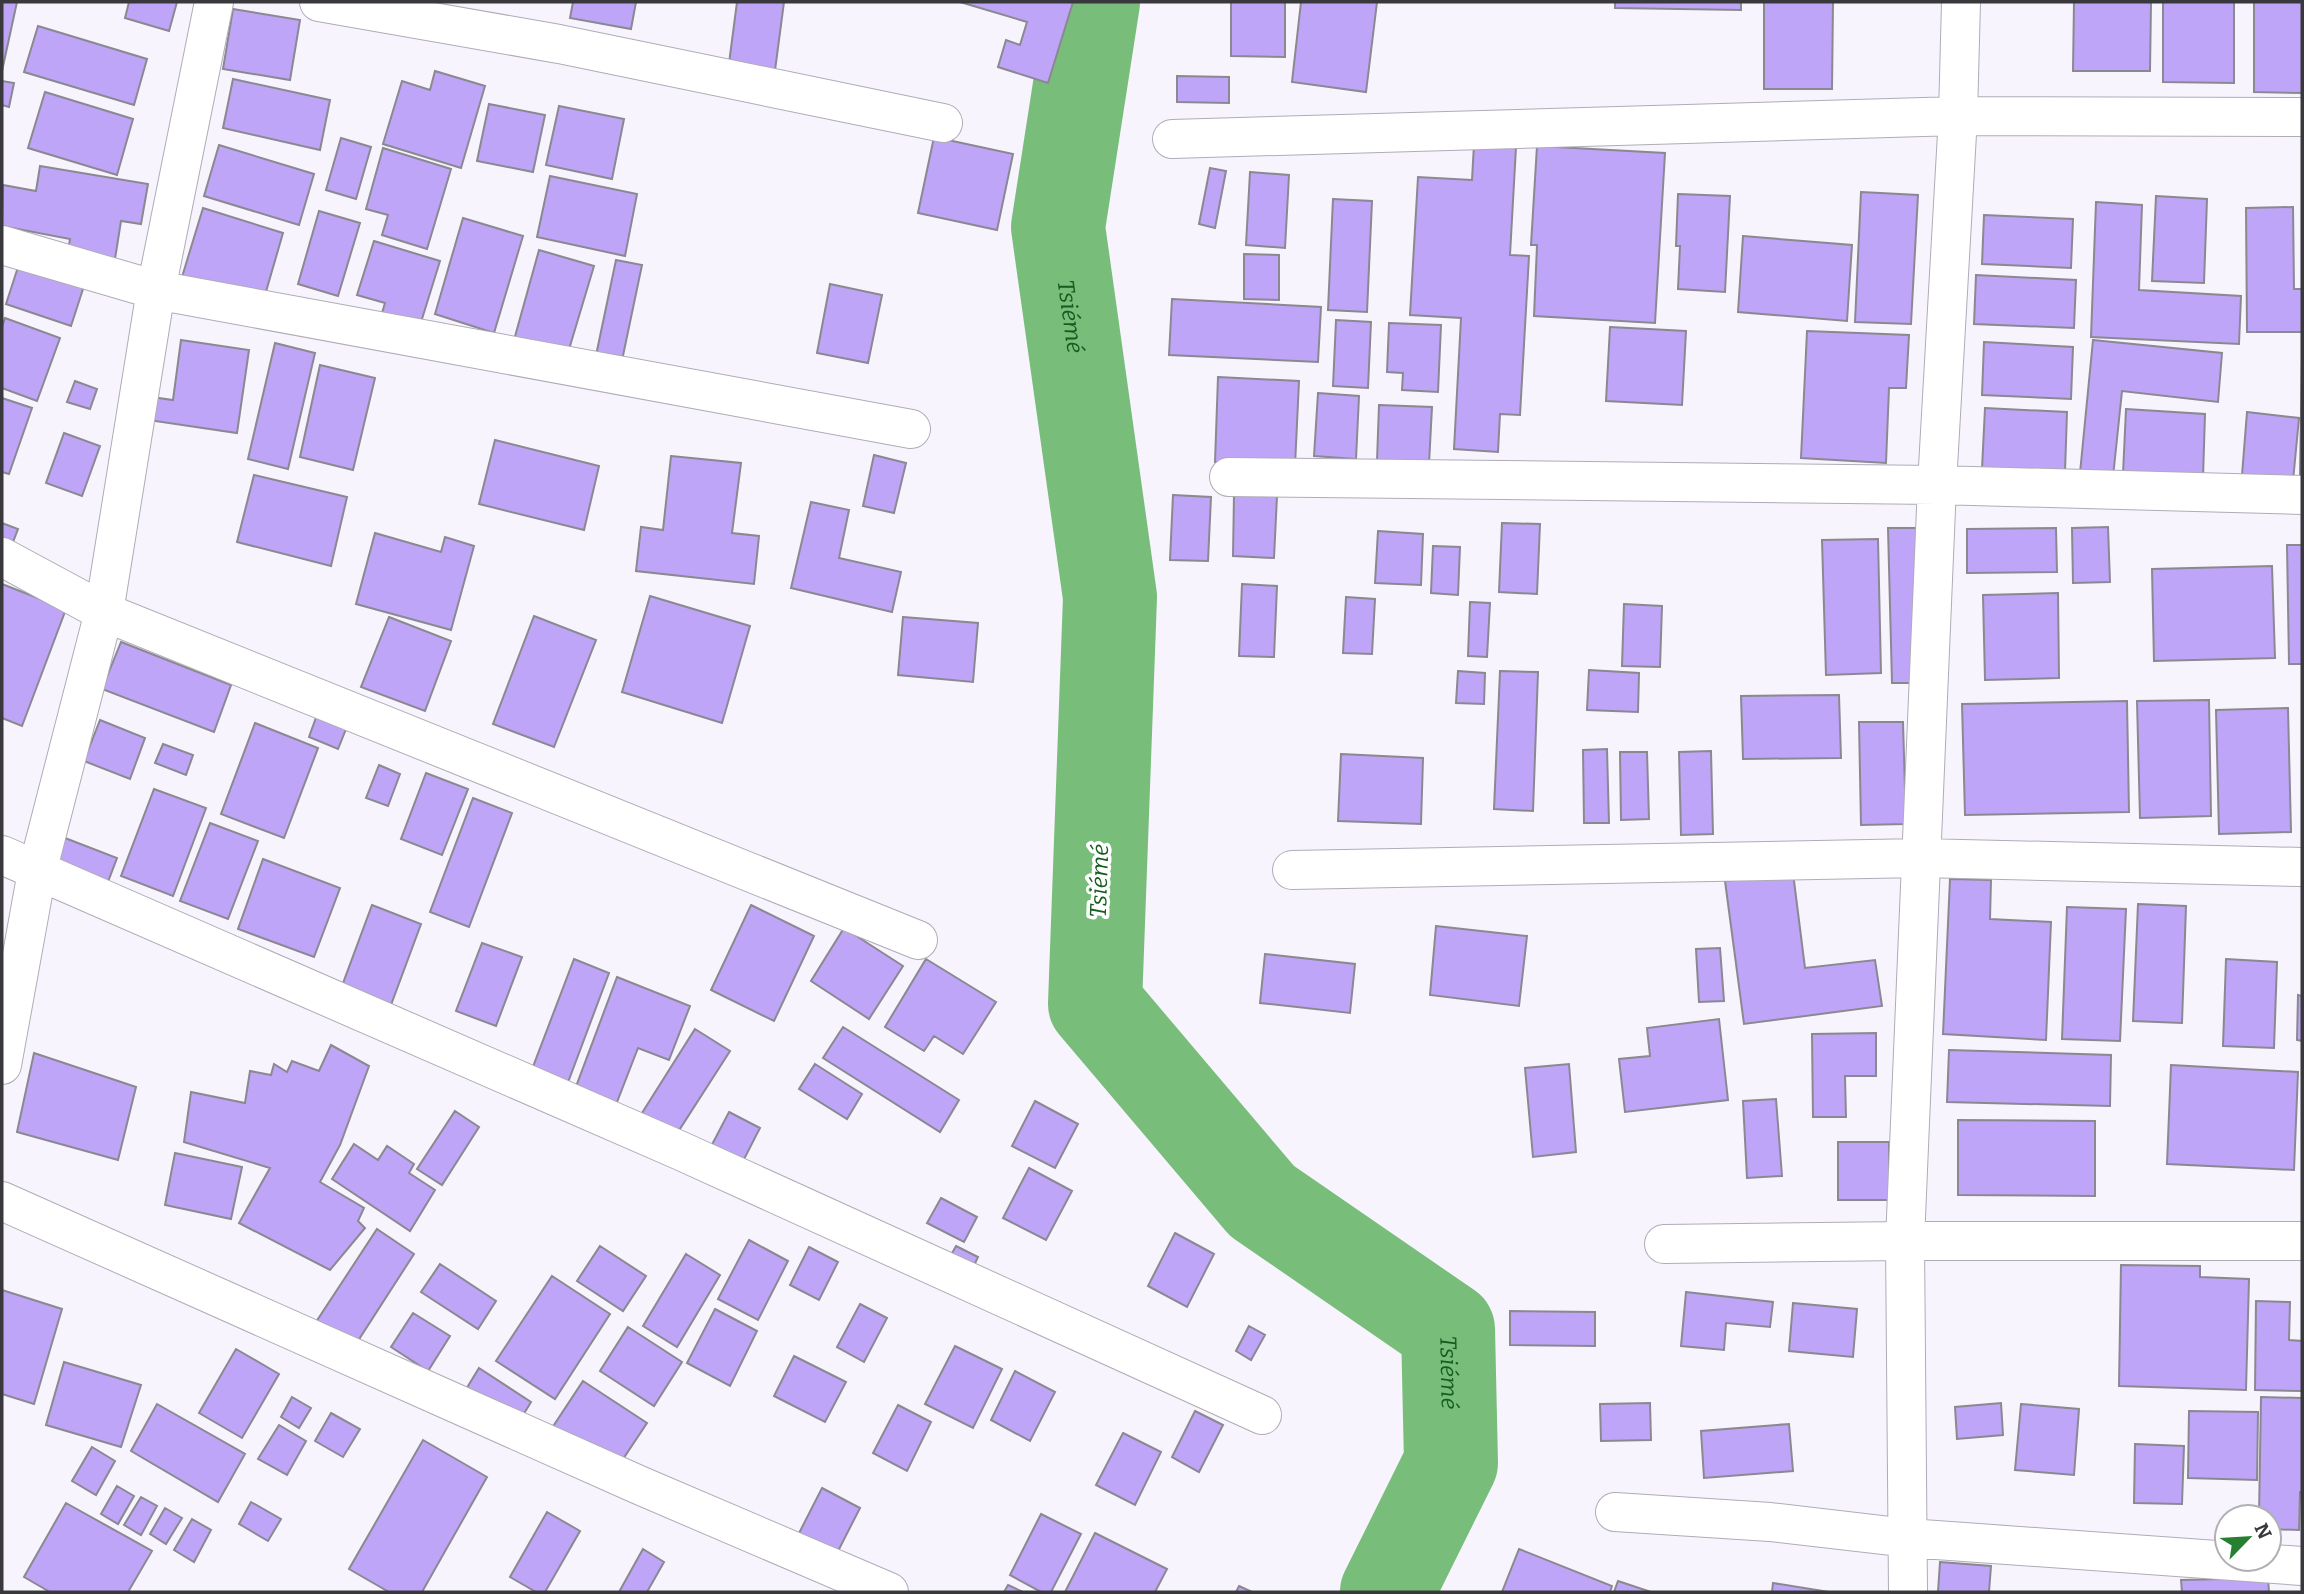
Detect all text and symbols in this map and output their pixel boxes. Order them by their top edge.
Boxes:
water label: Tsiémé [1052,278,1090,355]
water label: Tsiémé [1084,843,1114,918]
water label: Tsiémé [1434,1335,1464,1410]
north arrow [2213,1503,2283,1573]
text: N [2249,1520,2277,1543]

